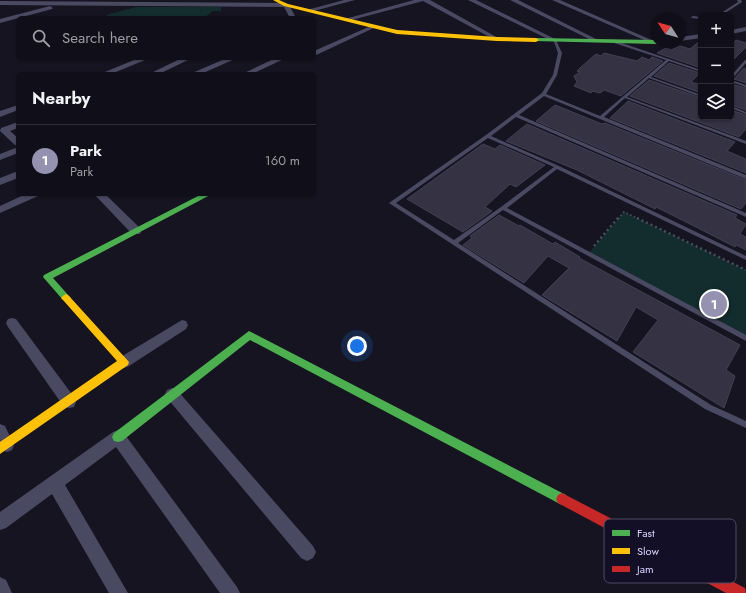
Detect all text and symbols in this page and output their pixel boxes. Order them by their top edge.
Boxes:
north arrow [650,12,686,48]
map controls [698,12,734,120]
button: + [698,12,734,48]
search box [16,16,316,60]
icon: search [30,27,52,49]
text: Search here [62,27,138,49]
button: − [698,48,734,84]
button: layers [698,84,734,120]
text: Nearby [32,86,90,110]
text: Park [70,140,102,162]
text: 1 [42,151,48,170]
text: 160 m [265,151,300,170]
text: Park [70,162,93,181]
pin: 1 [701,289,727,319]
your location [347,336,367,356]
legend [604,519,736,583]
text: Fast [637,525,655,541]
text: Slow [637,543,659,559]
text: Jam [635,561,654,577]

